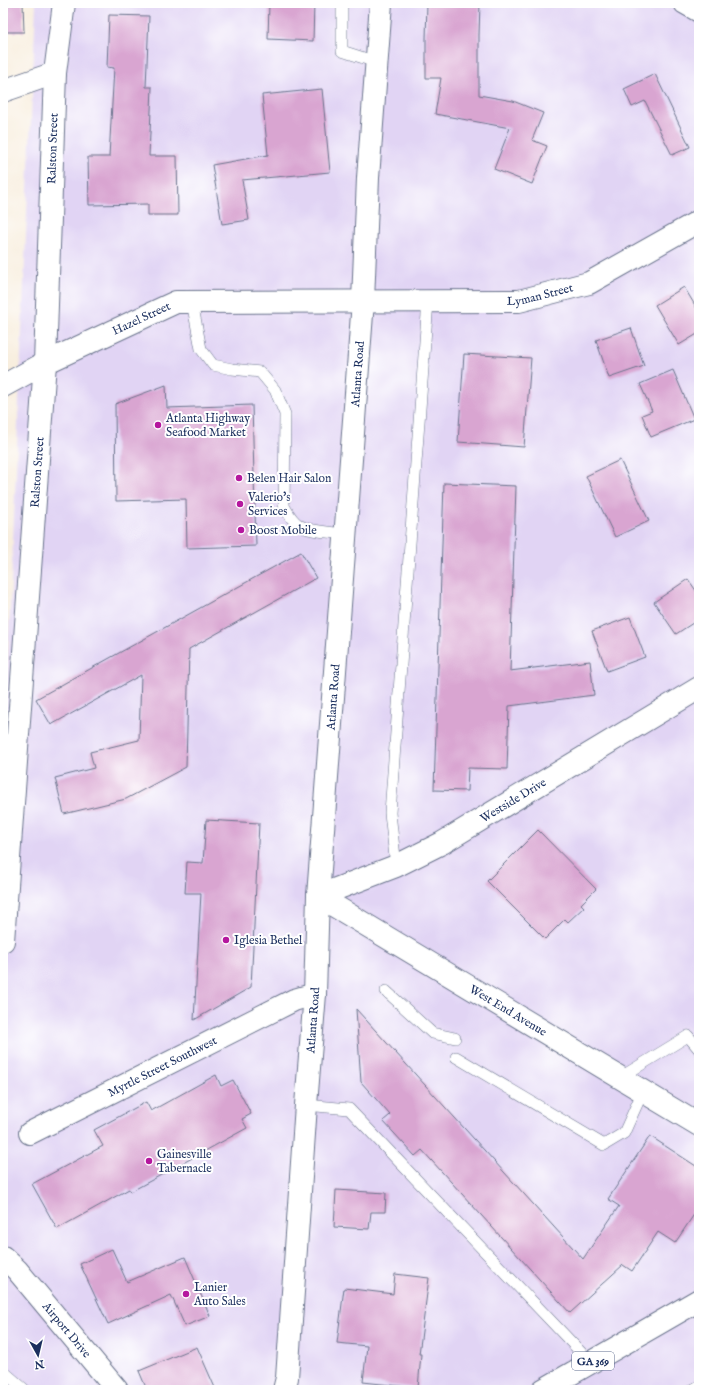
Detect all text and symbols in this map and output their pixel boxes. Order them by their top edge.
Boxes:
street label: Ralston Street [44,113,62,184]
street label: Lyman Street [507,280,575,309]
street label: Hazel Street [110,299,173,339]
street label: Atlanta Road [348,340,368,409]
place label: Atlanta Highway Seafood Market [165,411,250,440]
marker: Atlanta Highway Seafood Market [153,420,163,430]
street label: Ralston Street [28,436,48,508]
place label: Belen Hair Salon [247,471,332,486]
marker: Belen Hair Salon [234,473,244,483]
place label: Valerio's Services [247,490,290,519]
marker: Valerio's Services [235,499,245,509]
place label: Boost Mobile [249,523,317,538]
marker: Boost Mobile [236,525,246,535]
street label: Atlanta Road [323,663,344,732]
street label: Westside Drive [478,775,550,826]
place label: Iglesia Bethel [234,933,303,948]
marker: Iglesia Bethel [221,935,231,945]
street label: West End Avenue [467,982,550,1040]
street label: Atlanta Road [303,987,323,1055]
street label: Myrtle Street Southwest [105,1033,219,1101]
place label: Gainesville Tabernacle [157,1147,212,1176]
marker: Gainesville Tabernacle [144,1156,154,1166]
place label: Lanier Auto Sales [193,1280,246,1309]
marker: Lanier Auto Sales [181,1289,191,1299]
street label: Airport Drive [38,1299,94,1361]
north arrow [18,1335,58,1375]
road number: GA 369 [572,1352,614,1370]
text: N [33,1356,46,1372]

